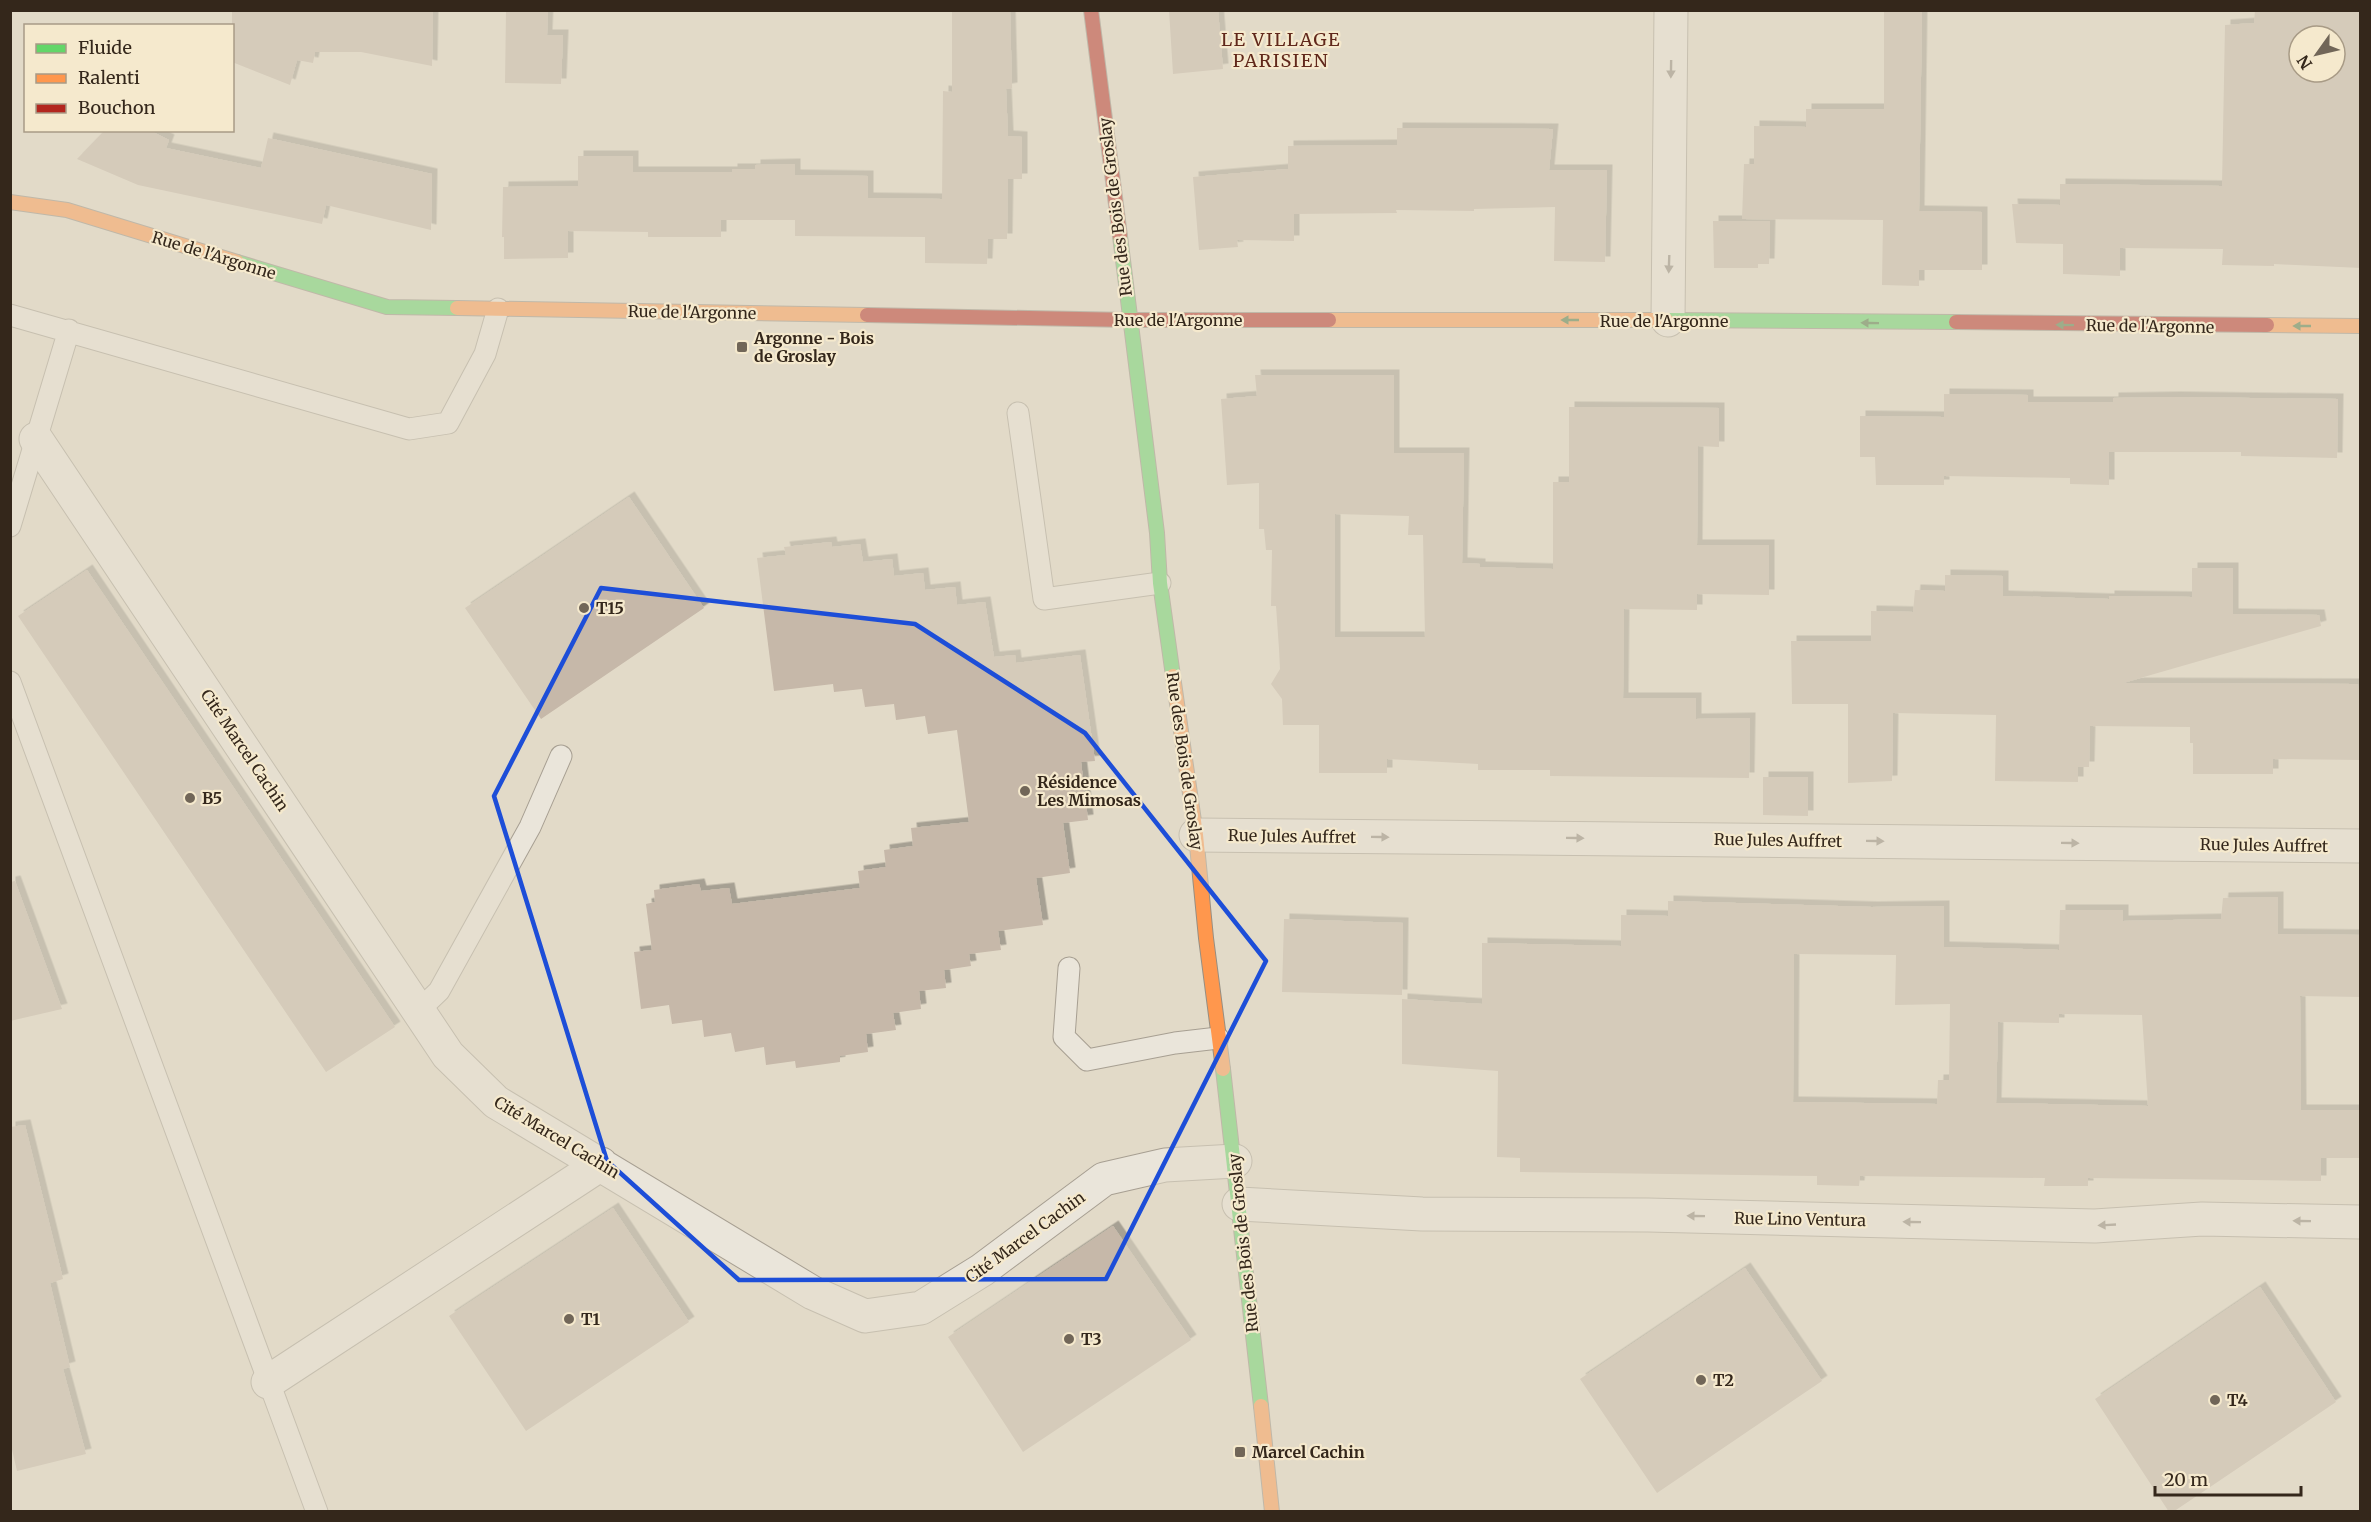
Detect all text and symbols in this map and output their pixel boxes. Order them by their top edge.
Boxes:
legend [24,24,234,132]
north arrow [2287,24,2347,84]
district label: LE VILLAGE PARISIEN [1221,28,1341,72]
text: Fluide [78,36,132,59]
text: N [2293,51,2316,73]
one-way arrow [1666,59,1676,78]
text: Ralenti [78,66,140,89]
text: Bouchon [78,96,155,119]
street label: Rue des Bois de Groslay [1094,116,1136,297]
street label: Rue de l'Argonne [150,227,278,283]
one-way arrow [1664,254,1673,273]
street label: Rue de l'Argonne [628,301,756,323]
street label: Rue de l'Argonne [1114,310,1242,330]
street label: Rue de l'Argonne [1600,311,1728,331]
one-way arrow [1561,315,1580,325]
street label: Rue de l'Argonne [2086,315,2214,337]
one-way arrow [1861,318,1880,328]
one-way arrow [2056,320,2075,330]
one-way arrow [2293,321,2312,331]
place label: Argonne - Bois de Groslay [753,328,874,366]
marker: Argonne - Bois de Groslay [735,340,749,354]
place label: T15 [596,598,624,618]
marker: T15 [577,601,591,615]
street label: Rue des Bois de Groslay [1163,671,1208,852]
street label: Cité Marcel Cachin [197,685,293,815]
place label: Résidence Les Mimosas [1037,772,1141,810]
marker: Résidence Les Mimosas [1018,784,1032,798]
place label: B5 [202,788,222,808]
marker: B5 [183,791,197,805]
street label: Rue Jules Auffret [1228,825,1357,847]
street label: Rue Jules Auffret [1714,829,1843,851]
one-way arrow [1371,832,1390,841]
one-way arrow [1566,834,1585,843]
street label: Rue Jules Auffret [2200,834,2329,856]
one-way arrow [1866,836,1885,846]
one-way arrow [2061,838,2080,848]
street label: Cité Marcel Cachin [491,1092,624,1183]
street label: Rue des Bois de Groslay [1224,1152,1262,1333]
street label: Cité Marcel Cachin [961,1187,1089,1287]
street label: Rue Lino Ventura [1734,1208,1867,1230]
one-way arrow [1687,1212,1706,1221]
one-way arrow [2293,1216,2312,1226]
one-way arrow [1903,1217,1922,1226]
one-way arrow [2098,1221,2117,1230]
place label: T1 [581,1309,600,1329]
marker: T1 [562,1312,576,1326]
place label: T3 [1081,1329,1102,1349]
marker: T3 [1062,1332,1076,1346]
place label: T2 [1713,1370,1734,1390]
marker: T2 [1694,1373,1708,1387]
place label: T4 [2227,1390,2248,1410]
marker: T4 [2208,1393,2222,1407]
place label: Marcel Cachin [1252,1442,1365,1462]
marker: Marcel Cachin [1233,1445,1247,1459]
scale bar [2155,1459,2300,1497]
text: 20 m [2164,1468,2208,1491]

